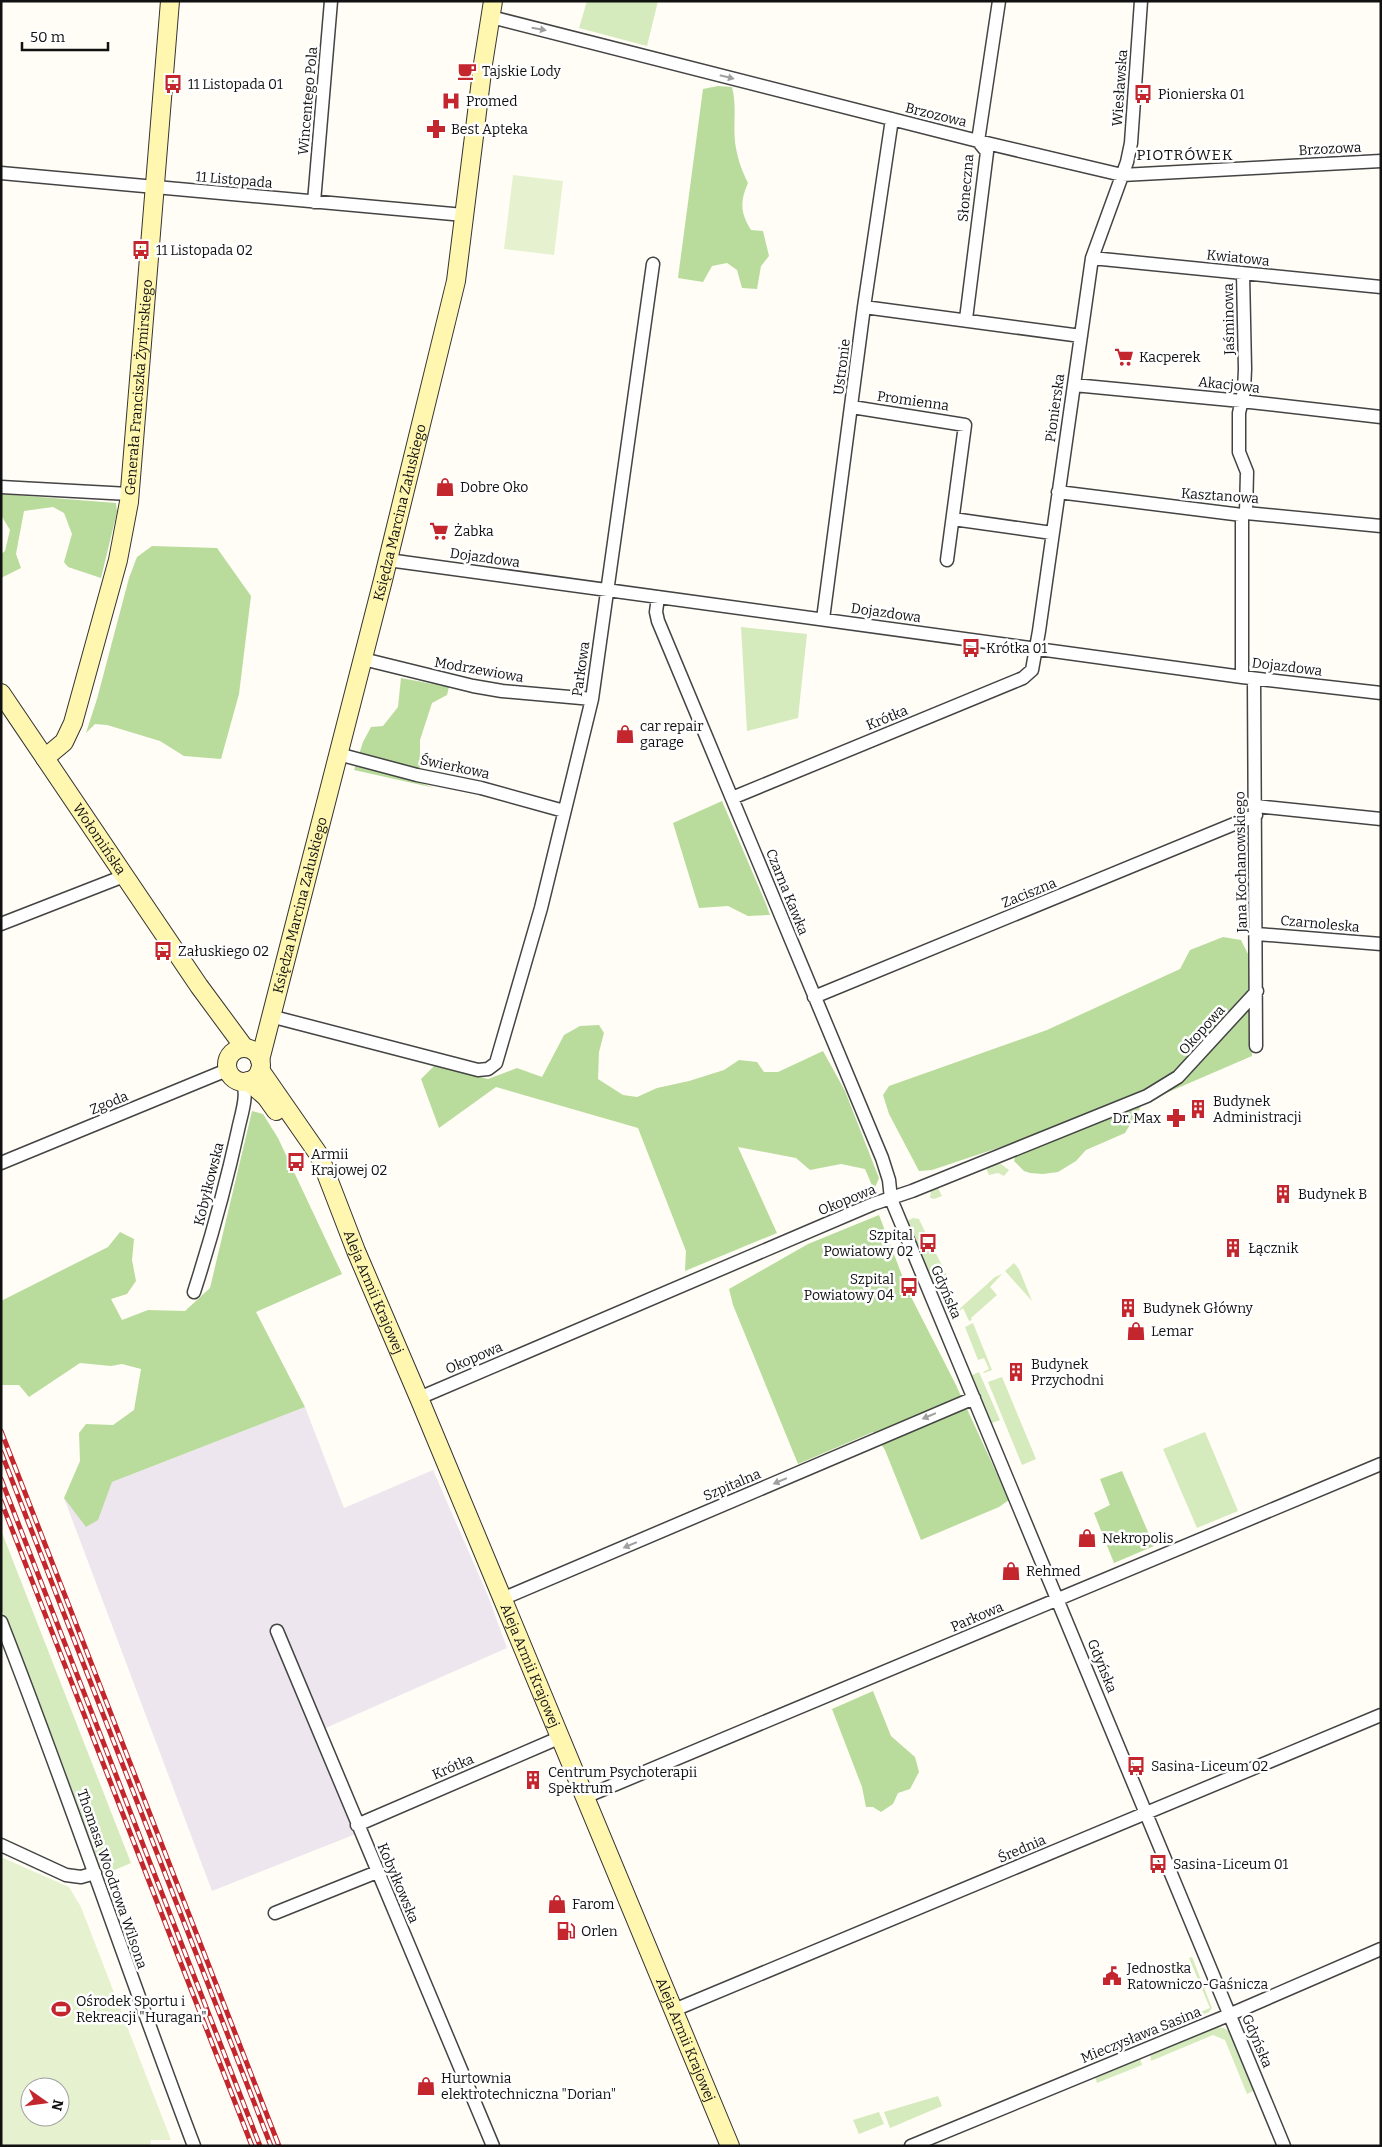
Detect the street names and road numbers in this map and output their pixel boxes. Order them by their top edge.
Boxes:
street label: Wincentego Pola [295,46,321,156]
street label: Wiesławska [1109,49,1131,127]
street label: Brzozowa [903,99,969,131]
street label: Brzozowa [1298,139,1362,159]
street label: Słoneczna [955,153,977,223]
street label: 11 Listopada [195,168,274,192]
street label: Kwiatowa [1206,246,1271,270]
street label: Generała Franciszka Żymirskiego [121,279,156,496]
street label: Jaśminowa [1220,283,1238,356]
street label: Ustronie [830,338,854,396]
street label: Pionierska [1042,372,1068,443]
street label: Akacjowa [1197,373,1261,397]
street label: Promienna [876,388,951,415]
street label: Księdza Marcina Załuskiego [369,422,429,603]
street label: Kasztanowa [1180,485,1260,507]
street label: Dojazdowa [449,545,522,571]
street label: Dojazdowa [850,600,923,626]
street label: Parkowa [569,640,593,698]
street label: Modrzewiowa [433,654,525,686]
street label: Dojazdowa [1251,654,1324,680]
street label: Krótka [864,702,911,734]
street label: Świerkowa [419,750,492,783]
street label: Jana Kochanowskiego [1231,791,1251,934]
street label: Wołomińska [69,800,130,878]
street label: Księdza Marcina Załuskiego [269,815,330,995]
street label: Czarna Kawka [762,846,812,938]
street label: Zaciszna [999,874,1059,912]
street label: Czarnoleska [1280,912,1361,936]
street label: Okopowa [1175,1002,1229,1058]
street label: Zgoda [87,1088,131,1118]
street label: Kobyłkowska [190,1140,228,1227]
street label: Okopowa [816,1181,879,1219]
street label: Aleja Armii Krajowej [340,1228,408,1356]
street label: Gdyńska [927,1263,965,1322]
street label: Okopowa [443,1338,505,1378]
street label: Szpitalna [701,1465,764,1505]
street label: Parkowa [948,1598,1006,1636]
street label: Aleja Armii Krajowej [497,1601,564,1730]
street label: Gdyńska [1084,1637,1121,1696]
street label: Krótka [430,1750,477,1783]
street label: Thomasa Woodrowa Wilsona [73,1787,151,1971]
street label: Średnia [995,1830,1049,1867]
street label: Kobyłkowska [374,1840,423,1926]
street label: Aleja Armii Krajowej [652,1975,719,2104]
street label: Mieczysława Sasina [1078,2003,1204,2067]
street label: Gdyńska [1238,2012,1276,2071]

